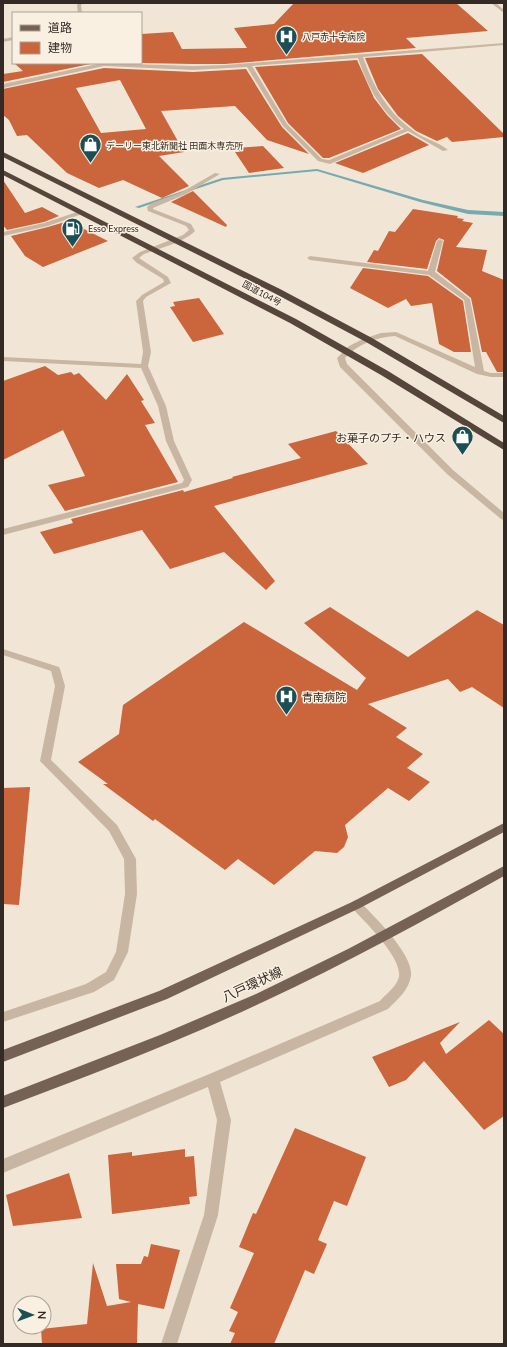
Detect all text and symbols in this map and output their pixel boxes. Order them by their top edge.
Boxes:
legend [12,12,142,64]
text: 道路 [48,20,72,35]
hospital icon: 八戸赤十字病院 [273,23,299,56]
place label: 八戸赤十字病院 [302,31,365,42]
text: 建物 [48,40,72,55]
shop icon: デーリー東北新聞社 田面木専売所 [77,132,103,165]
place label: デーリー東北新聞社 田面木専売所 [106,140,243,151]
fuel station icon: Esso Express [60,215,86,248]
place label: Esso Express [88,223,139,234]
street label: 国道104号 [241,278,283,308]
shop icon: お菓子のプチ・ハウス [449,424,475,457]
place label: お菓子のプチ・ハウス [336,431,446,444]
hospital icon: 青南病院 [273,683,299,716]
place label: 青南病院 [302,690,346,703]
street label: 八戸環状線 [219,963,285,1005]
north arrow [12,1295,52,1335]
text: N [36,1311,49,1320]

